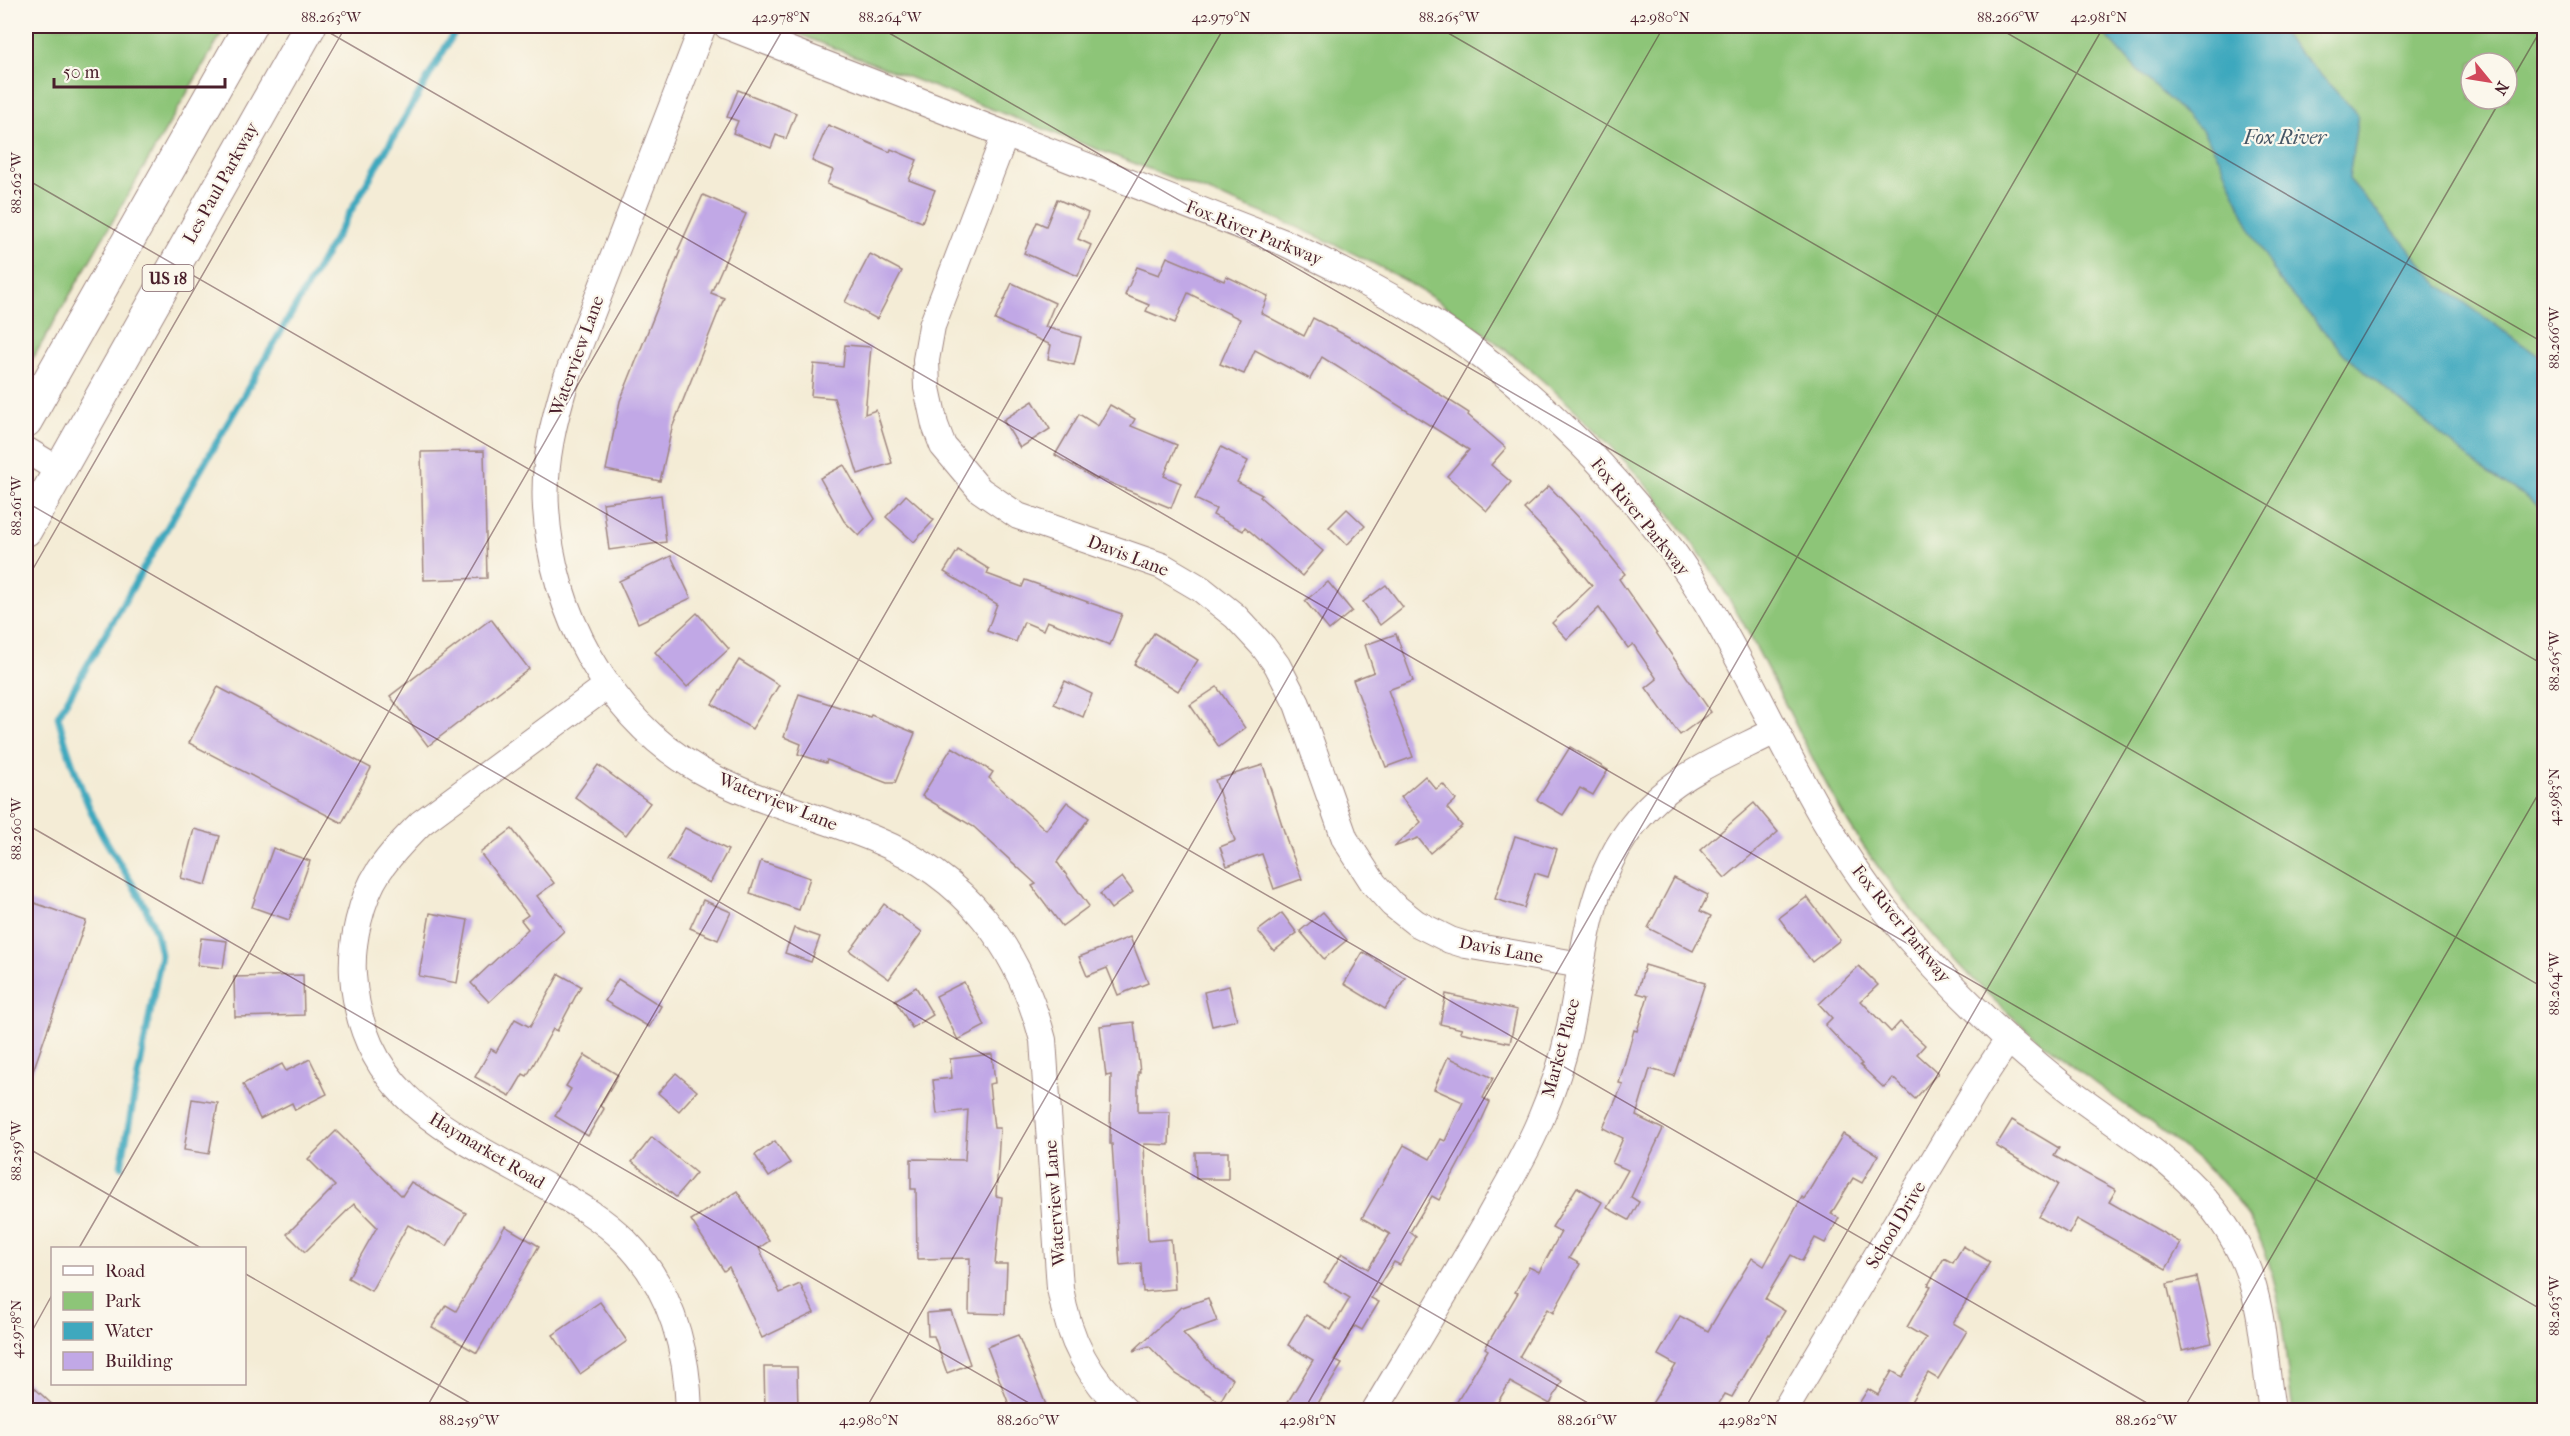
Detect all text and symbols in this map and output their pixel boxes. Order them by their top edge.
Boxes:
text: 88.263°W [301,8,362,26]
text: 42.978°N [752,8,811,26]
text: 88.264°W [859,8,923,26]
text: 42.979°N [1191,8,1251,26]
text: 88.265°W [1419,8,1481,26]
text: 42.980°N [1630,8,1691,26]
text: 88.266°W [1977,8,2040,26]
text: 42.981°N [2071,8,2128,26]
scale bar [54,51,225,89]
north arrow [2459,51,2519,111]
text: 50 m [63,62,100,83]
text: N [2490,78,2513,99]
street label: Les Paul Parkway [179,118,264,247]
water label: Fox River [2243,126,2328,149]
text: 88.262°W [7,151,25,214]
street label: Fox River Parkway [1183,196,1327,270]
road number: US 18 [142,265,194,291]
street label: Waterview Lane [545,293,609,420]
text: 88.266°W [2545,306,2563,369]
street label: Fox River Parkway [1586,454,1695,581]
text: 88.261°W [7,475,25,536]
street label: Davis Lane [1085,531,1172,581]
text: 88.265°W [2545,629,2563,691]
street label: Waterview Lane [715,768,841,835]
text: 42.983°N [2545,768,2563,826]
text: 88.260°W [7,797,25,860]
street label: Fox River Parkway [1847,861,1956,988]
street label: Davis Lane [1457,932,1545,968]
text: 88.264°W [2545,951,2563,1015]
street label: Market Place [1538,996,1584,1100]
street label: Haymarket Road [426,1108,549,1194]
text: 88.259°W [7,1120,25,1181]
street label: Waterview Lane [1040,1139,1070,1268]
street label: School Drive [1862,1177,1930,1272]
legend [51,1247,246,1385]
text: Road [105,1261,145,1282]
text: 88.263°W [2545,1275,2563,1336]
text: Park [105,1291,142,1312]
text: 42.978°N [7,1299,25,1358]
text: Water [104,1321,153,1342]
text: Building [105,1351,173,1372]
text: 88.259°W [439,1411,500,1429]
text: 42.980°N [839,1411,900,1429]
text: 88.260°W [997,1411,1060,1429]
text: 42.981°N [1280,1411,1337,1429]
text: 88.261°W [1557,1411,1618,1429]
text: 42.982°N [1718,1411,1778,1429]
text: 88.262°W [2115,1411,2178,1429]

